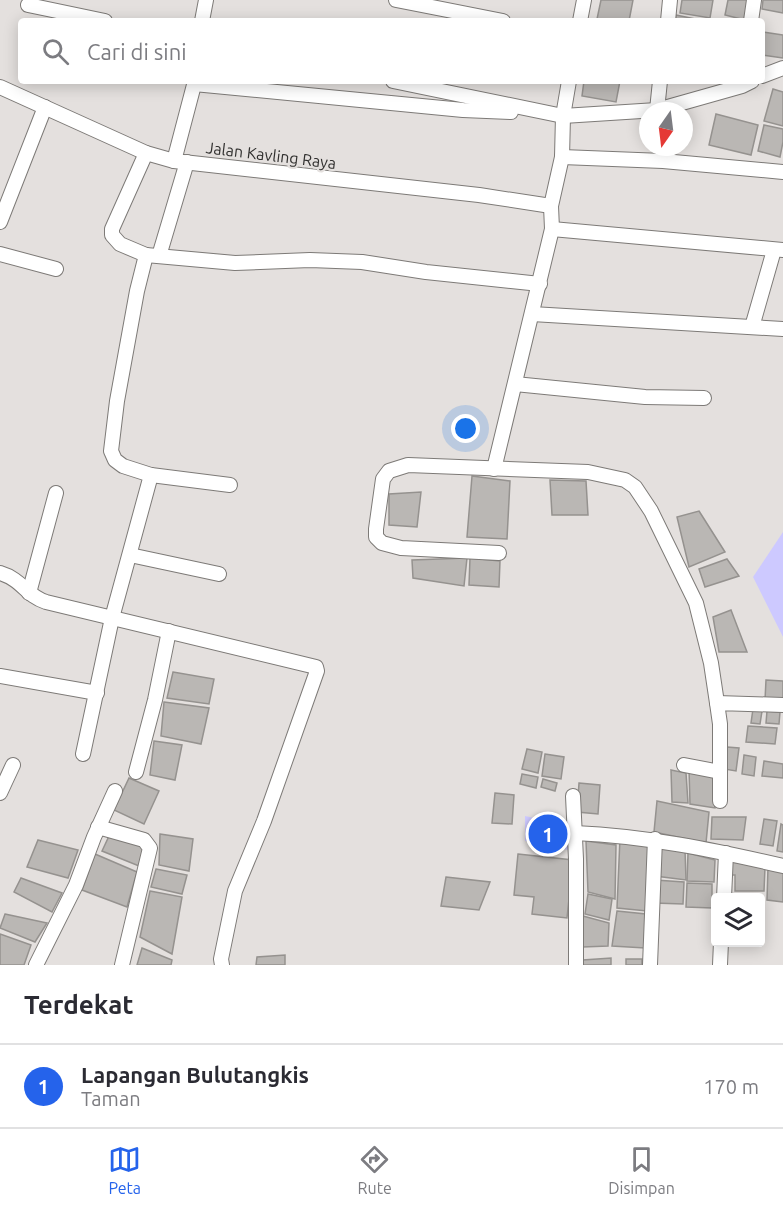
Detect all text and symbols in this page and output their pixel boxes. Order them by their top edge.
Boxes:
search box [18,18,765,84]
icon: search [39,35,72,68]
text: Cari di sini [87,39,187,64]
north arrow [639,102,693,156]
street label: Jalan Kavling Raya [205,138,337,172]
your location [451,414,480,443]
pin: 1 [528,812,568,856]
map controls [711,893,765,947]
button: layers [711,893,765,947]
text: Terdekat [24,990,134,1019]
text: Lapangan Bulutangkis [81,1062,309,1087]
text: 1 [38,1075,49,1098]
text: 170 m [703,1075,759,1098]
text: Taman [81,1087,141,1110]
tab: Peta [108,1143,141,1197]
tab: Rute [358,1143,392,1197]
tab: Disimpan [608,1143,675,1197]

